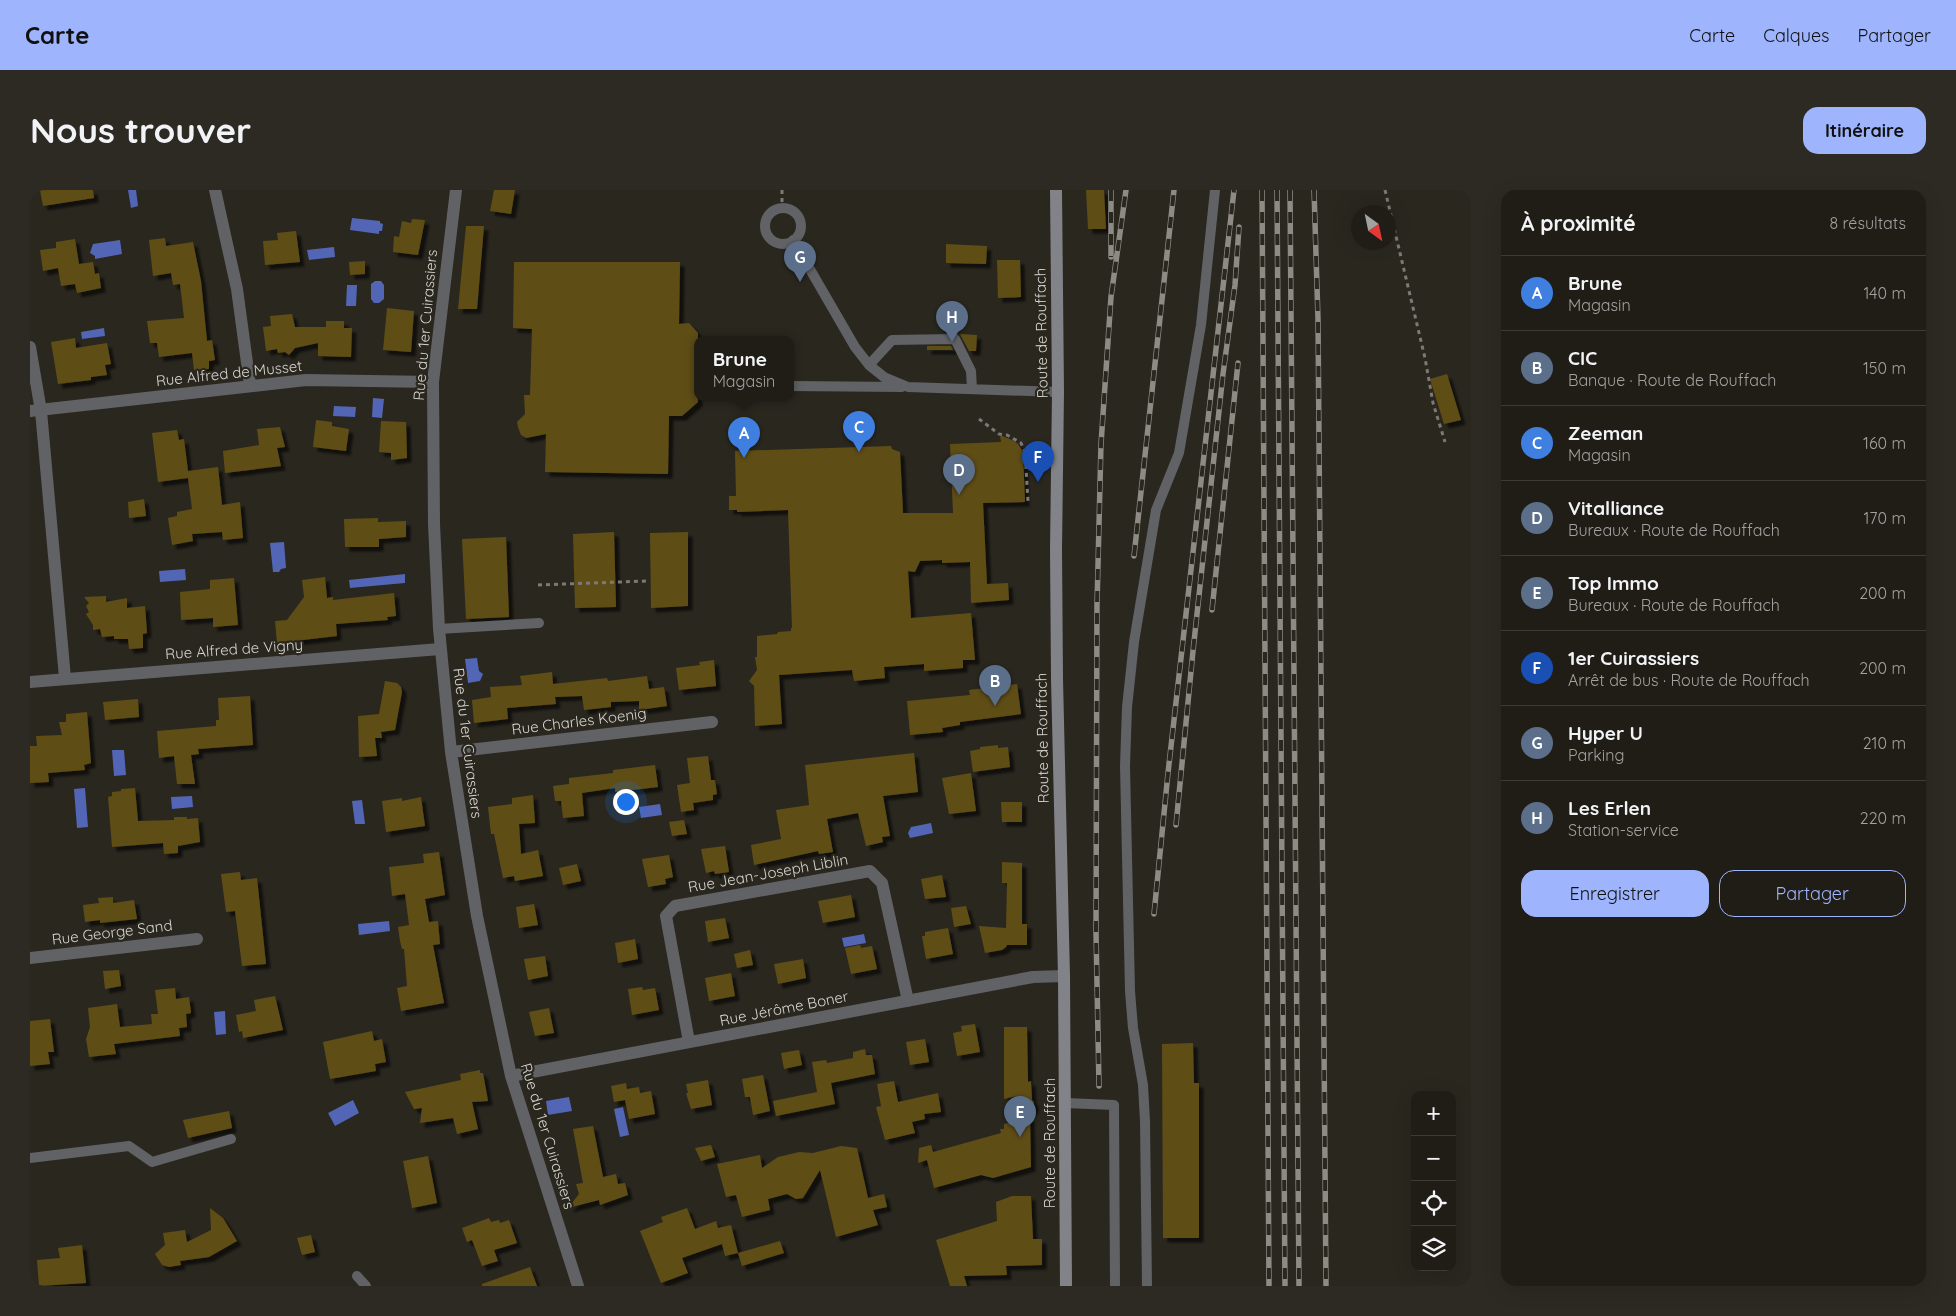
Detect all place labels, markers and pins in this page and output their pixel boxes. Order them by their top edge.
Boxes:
pin: G [784,241,816,282]
pin: H [936,301,968,342]
pin: C [843,411,875,452]
pin: A [728,417,760,458]
pin: F [1022,441,1054,482]
pin: D [943,454,975,495]
pin: B [979,665,1011,706]
pin: E [1004,1096,1036,1137]

